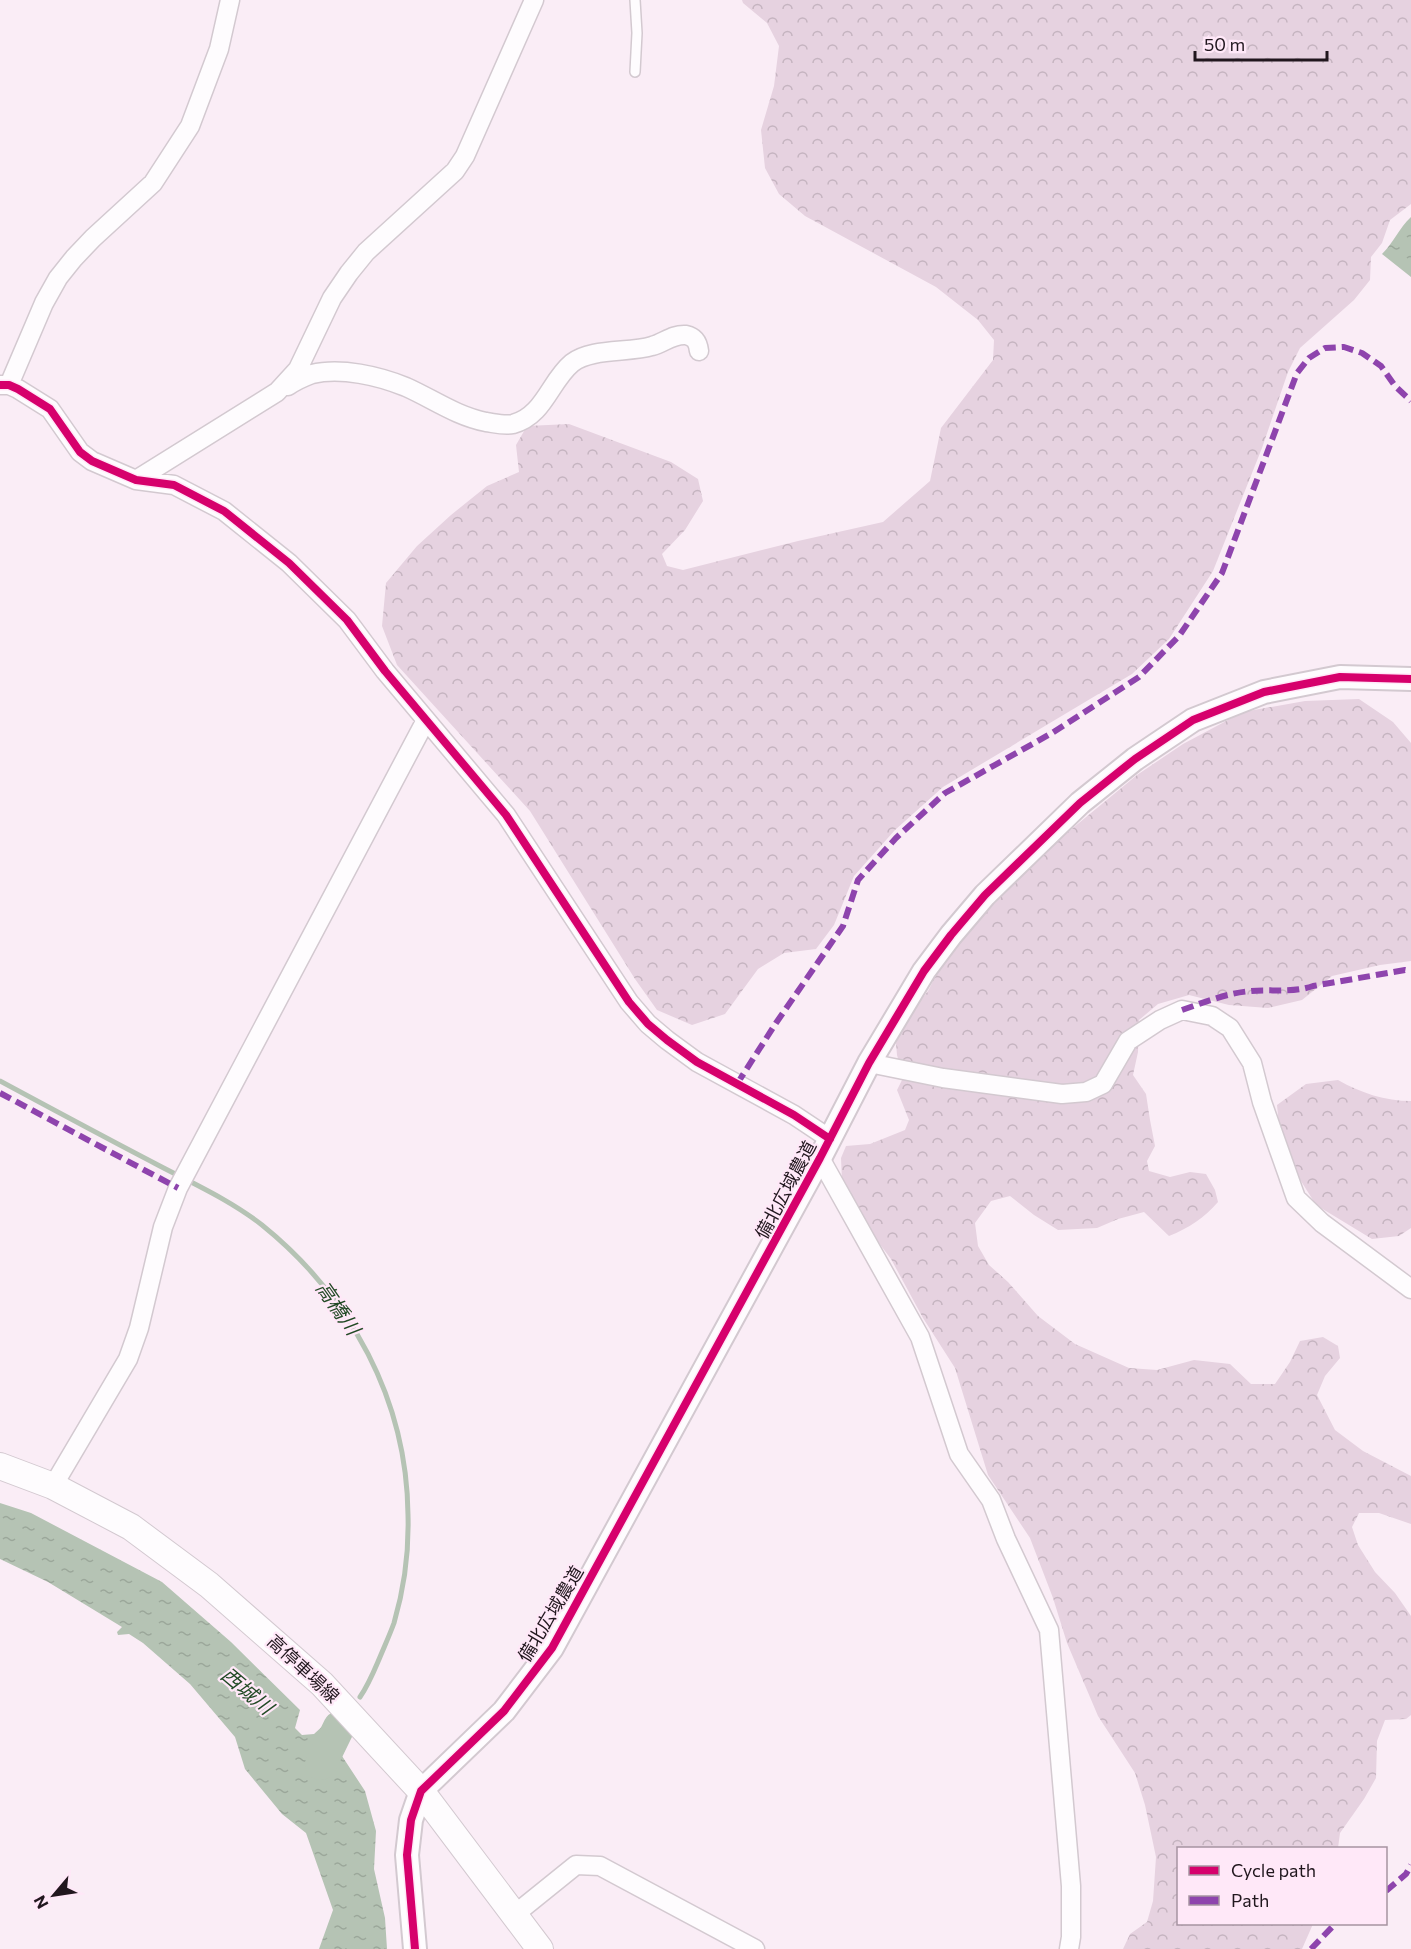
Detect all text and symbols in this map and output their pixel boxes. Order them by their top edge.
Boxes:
scale bar [1195,24,1327,62]
text: 50 m [1204,33,1245,55]
street label: 備北広域農道 [750,1137,820,1242]
water label: 高橋川 [312,1276,367,1341]
street label: 備北広域農道 [513,1562,587,1665]
street label: 高停車場線 [263,1630,344,1707]
water label: 西城川 [217,1662,280,1720]
legend [1177,1847,1387,1925]
text: Cycle path [1231,1859,1316,1881]
north arrow [24,1865,84,1925]
text: Path [1231,1889,1269,1911]
text: N [29,1893,52,1912]

